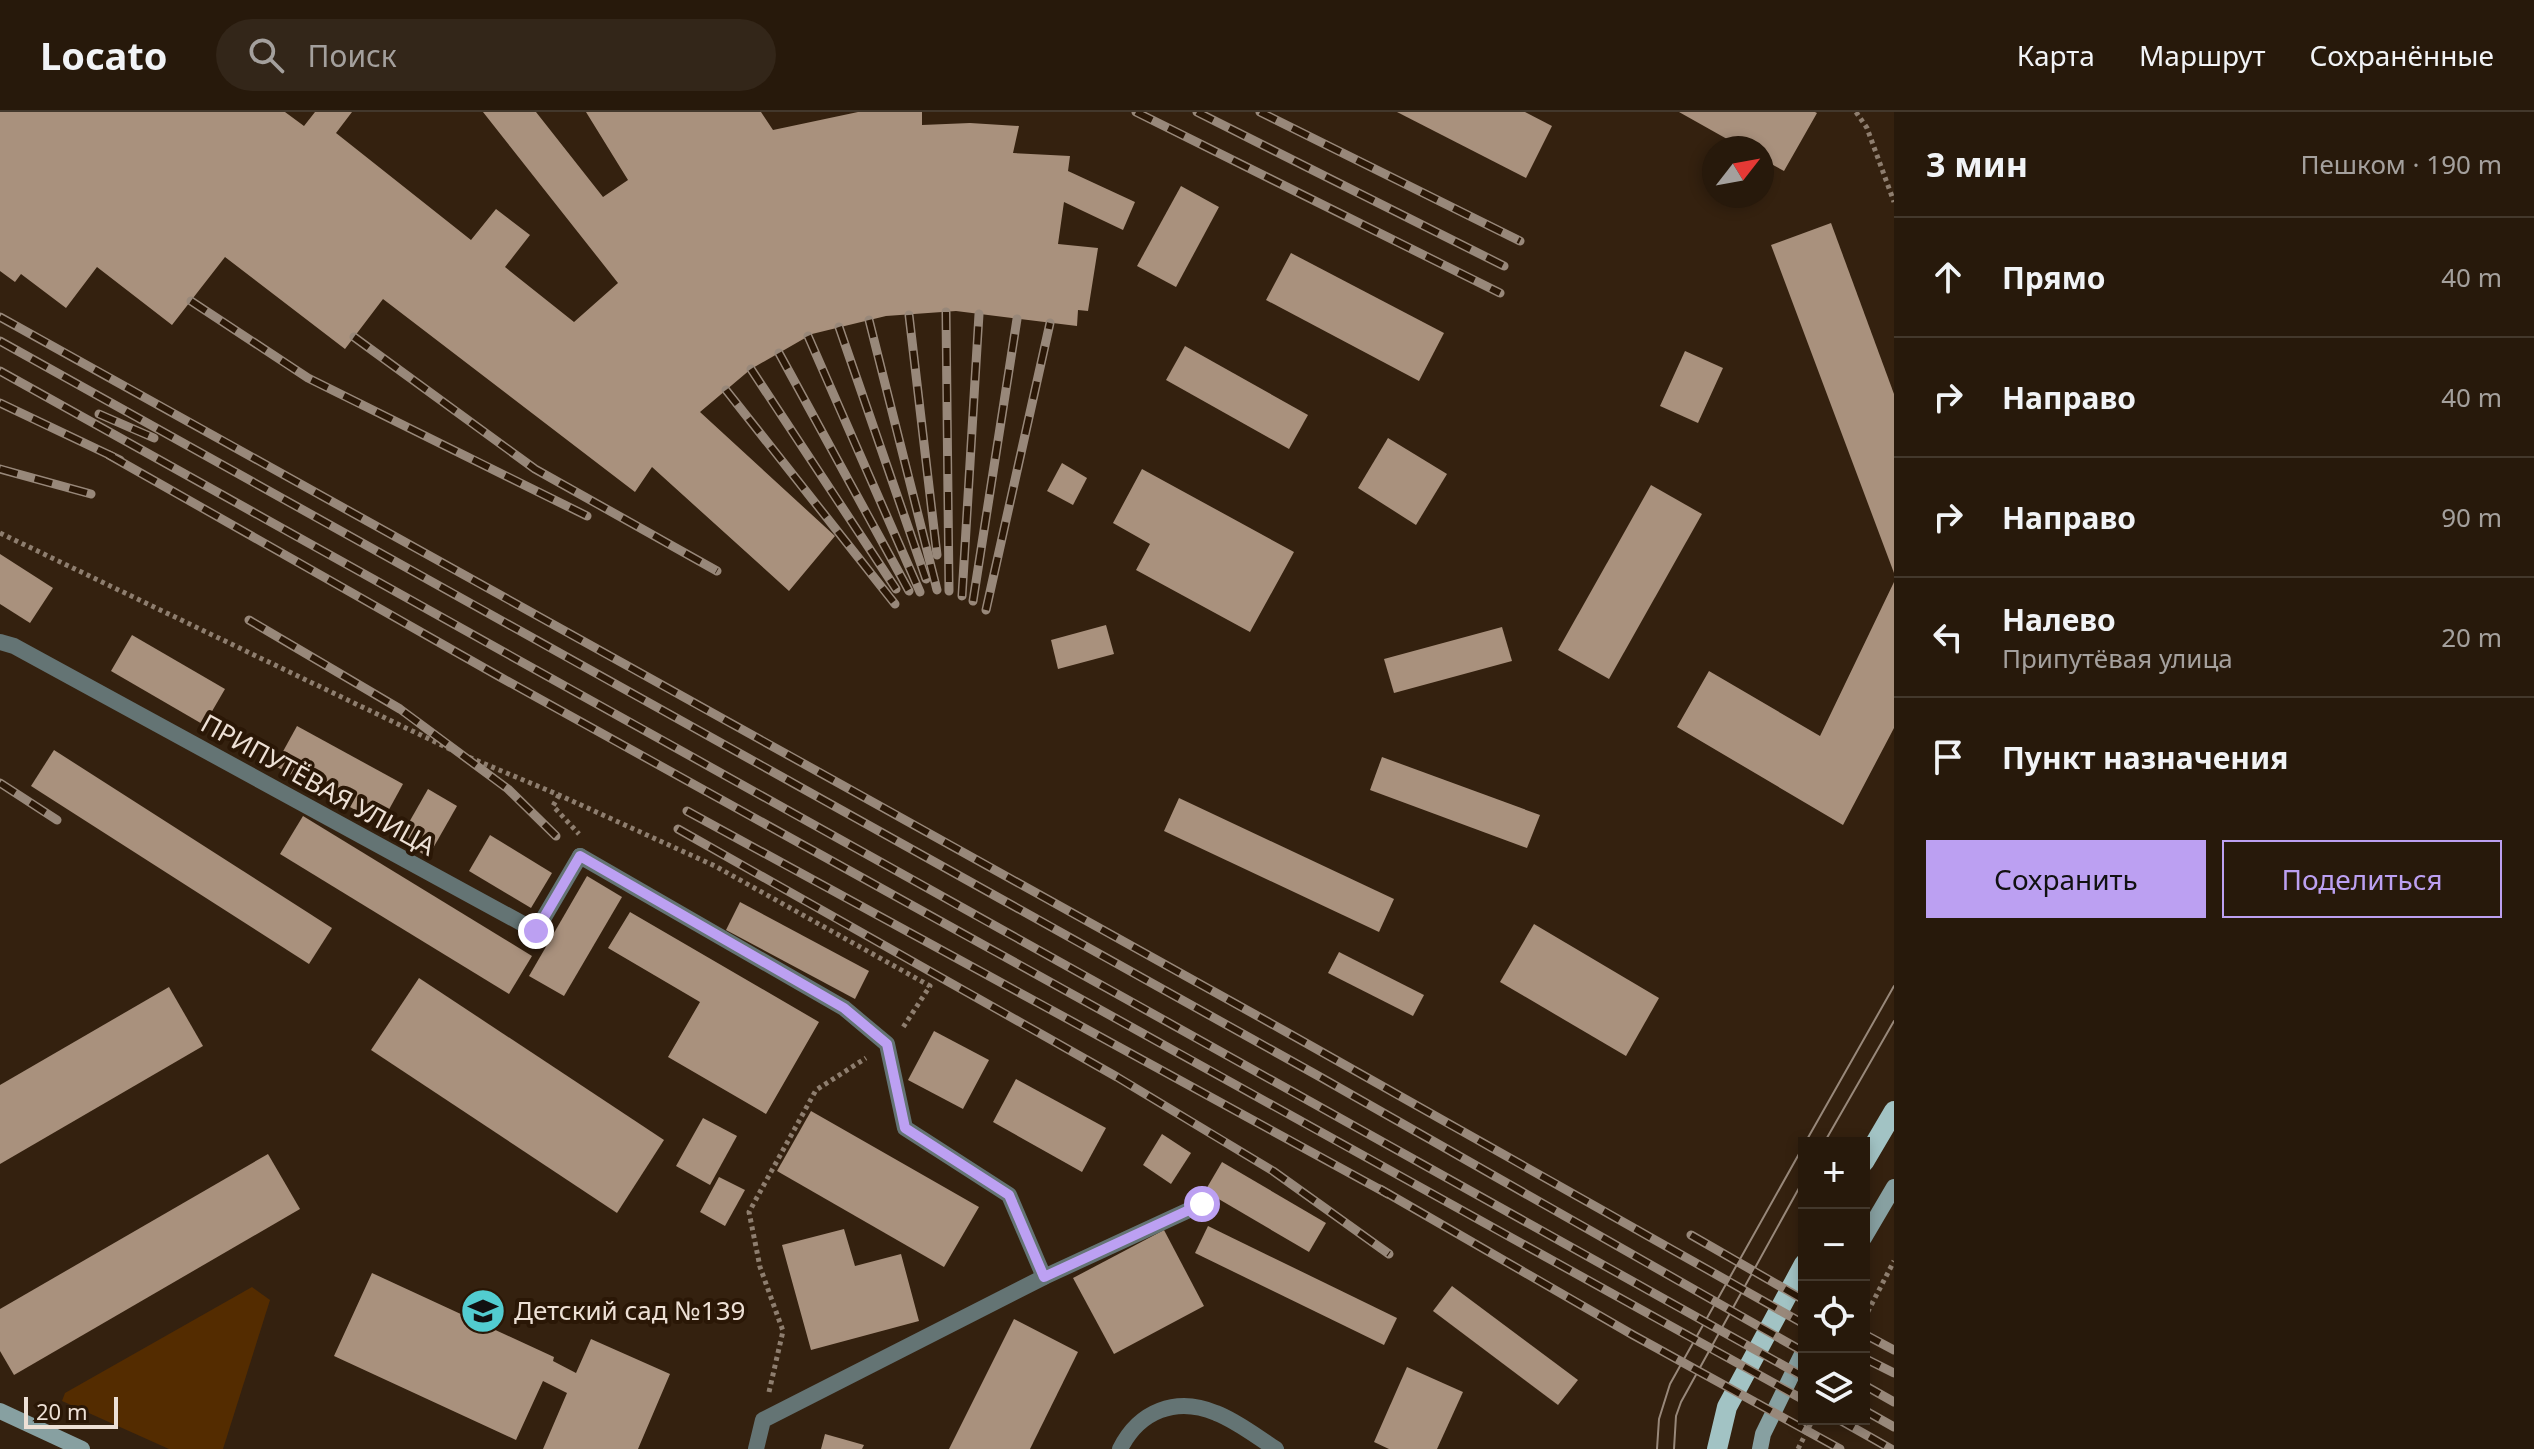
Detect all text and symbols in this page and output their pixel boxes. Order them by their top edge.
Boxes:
search box [216,19,776,91]
text: Locato [40,29,168,81]
icon: search [244,33,288,77]
text: Поиск [308,35,397,76]
text: Карта [2017,36,2095,74]
text: Маршрут [2139,36,2265,74]
text: Сохранённые [2309,36,2494,74]
north arrow [1702,136,1774,208]
text: 3 мин [1926,141,2028,187]
text: Пешком · 190 m [2300,146,2502,182]
icon: ahead [1926,255,1970,299]
text: Прямо [2002,257,2106,298]
text: 40 m [2441,259,2502,295]
icon: right [1926,375,1970,419]
text: Направо [2002,377,2136,418]
text: 40 m [2441,379,2502,415]
icon: right [1926,495,1970,539]
text: Направо [2002,497,2136,538]
text: 90 m [2441,499,2502,535]
text: Налево [2002,599,2116,640]
icon: left [1926,615,1970,659]
text: 20 m [2441,619,2502,655]
text: Припутёвая улица [2002,640,2233,676]
street label: ПРИПУТЁВАЯ УЛИЦА [195,705,442,864]
icon: arrive [1926,735,1970,779]
text: Пункт назначения [2002,737,2288,778]
button: Сохранить [1926,840,2206,918]
button: Поделиться [2222,840,2502,918]
route end [518,913,554,949]
map controls [1798,1137,1870,1425]
button: + [1798,1137,1870,1209]
route start [1184,1186,1220,1222]
button: − [1798,1209,1870,1281]
button: locate [1798,1281,1870,1353]
school or university icon: Детский сад №139 [459,1287,507,1335]
place label: Детский сад №139 [514,1292,745,1328]
button: layers [1798,1353,1870,1425]
scale bar [24,1393,118,1429]
text: 20 m [36,1396,87,1426]

